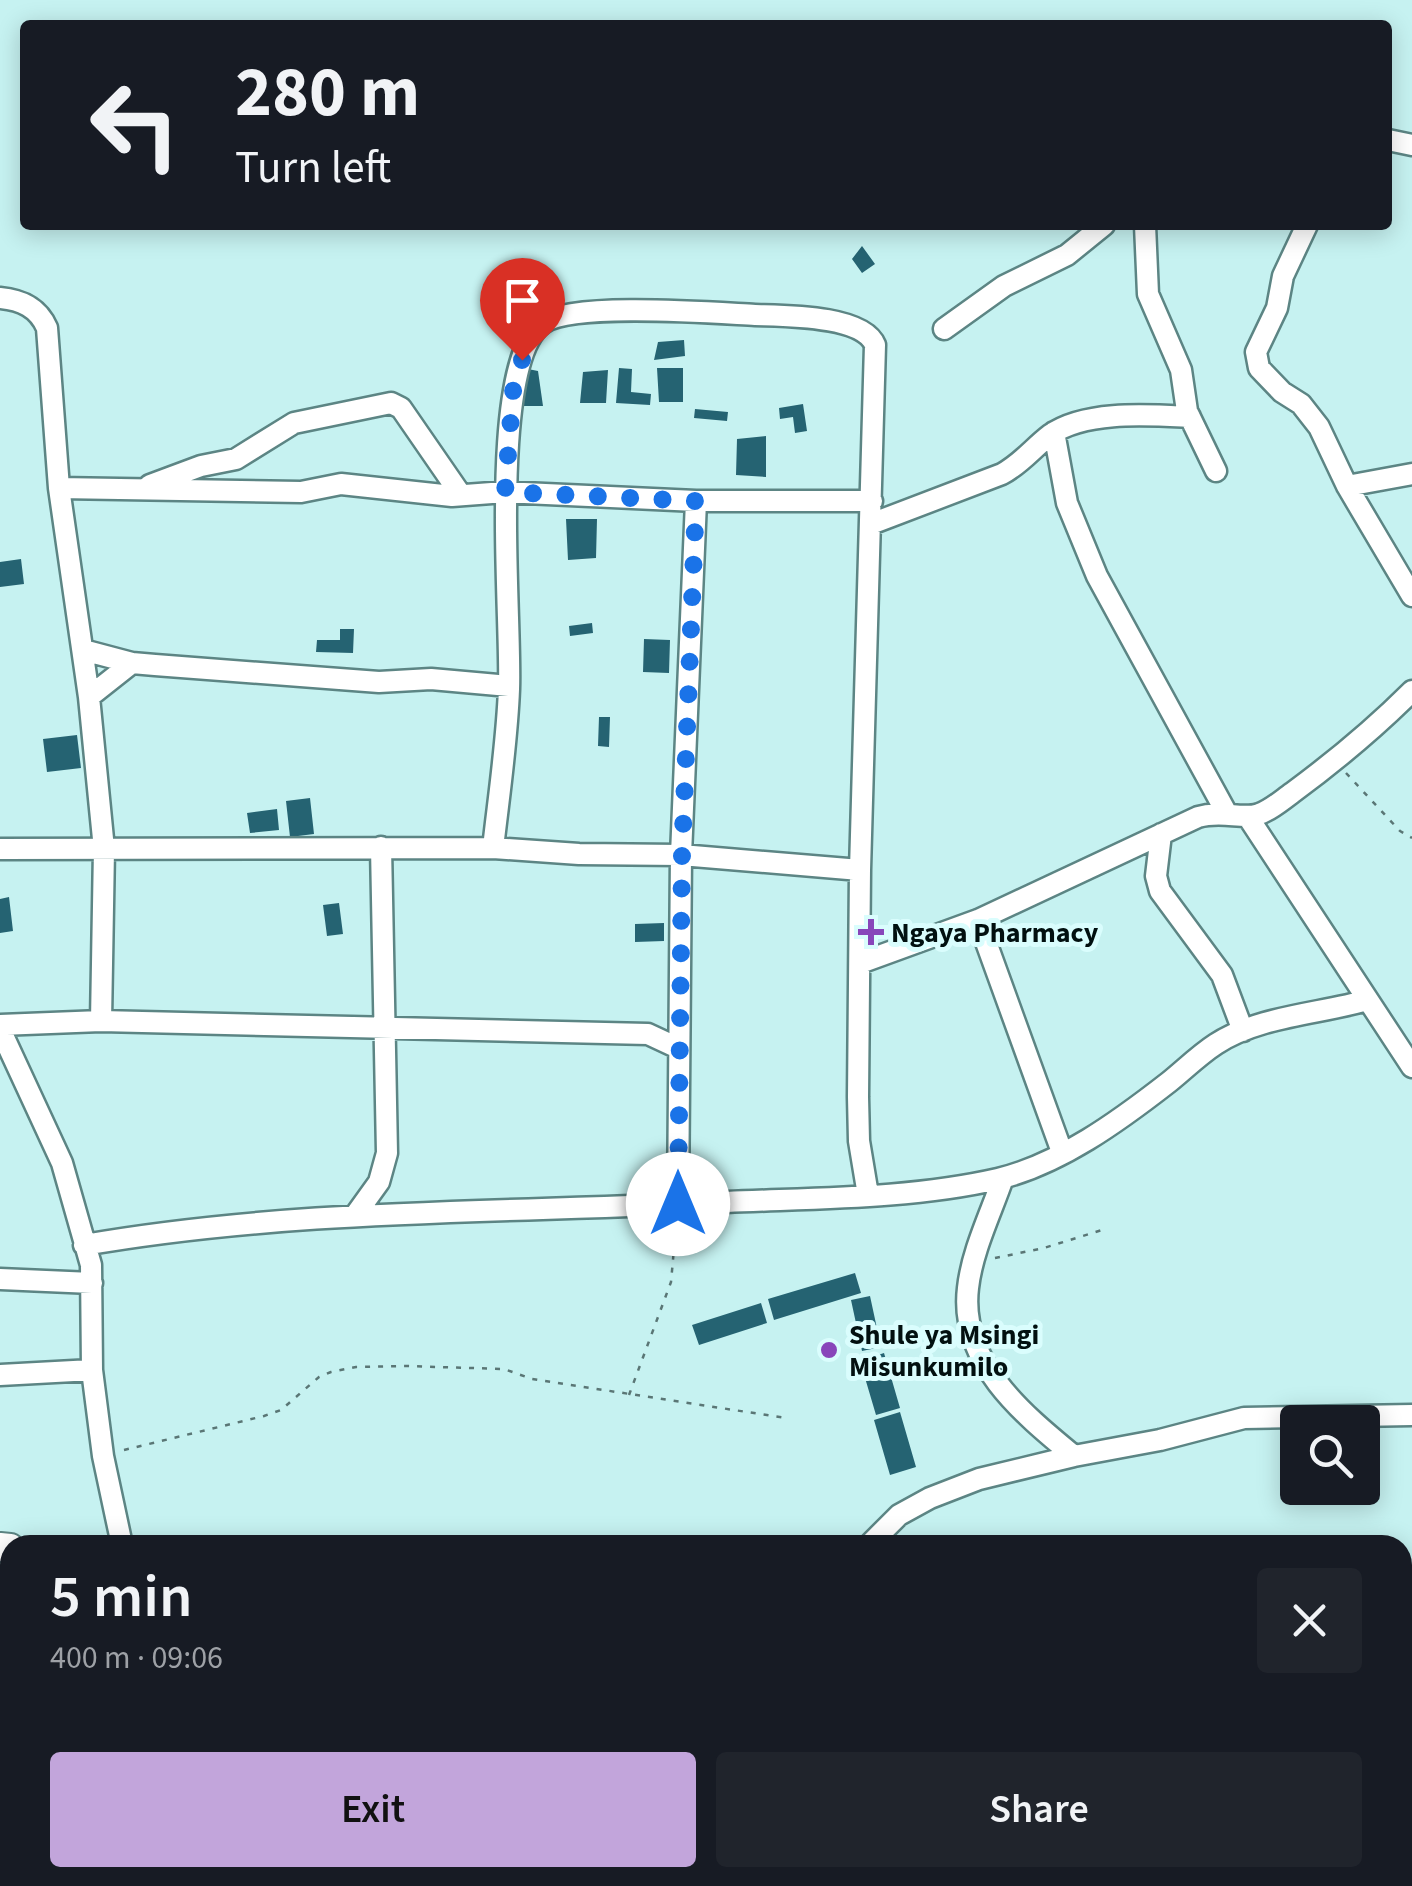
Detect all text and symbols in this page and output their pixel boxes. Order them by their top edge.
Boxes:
text: 280 m [235,43,420,143]
icon: left [70,60,200,190]
text: Turn left [235,136,391,200]
pin [480,258,565,361]
icon: arrive [495,273,550,328]
place label: Ngaya Pharmacy [891,913,1099,953]
marker: Ngaya Pharmacy [860,921,882,943]
position arrow [626,1152,730,1256]
place label: Shule ya Msingi Misunkumilo [849,1315,1039,1387]
marker: Shule ya Msingi Misunkumilo [818,1339,840,1361]
map controls [1280,1405,1380,1505]
button: search [1280,1405,1380,1505]
text: 5 min [50,1555,193,1640]
button: close [1257,1568,1362,1673]
text: 400 m · 09:06 [50,1635,223,1681]
button: Exit [50,1752,696,1867]
button: Share [716,1752,1362,1867]

